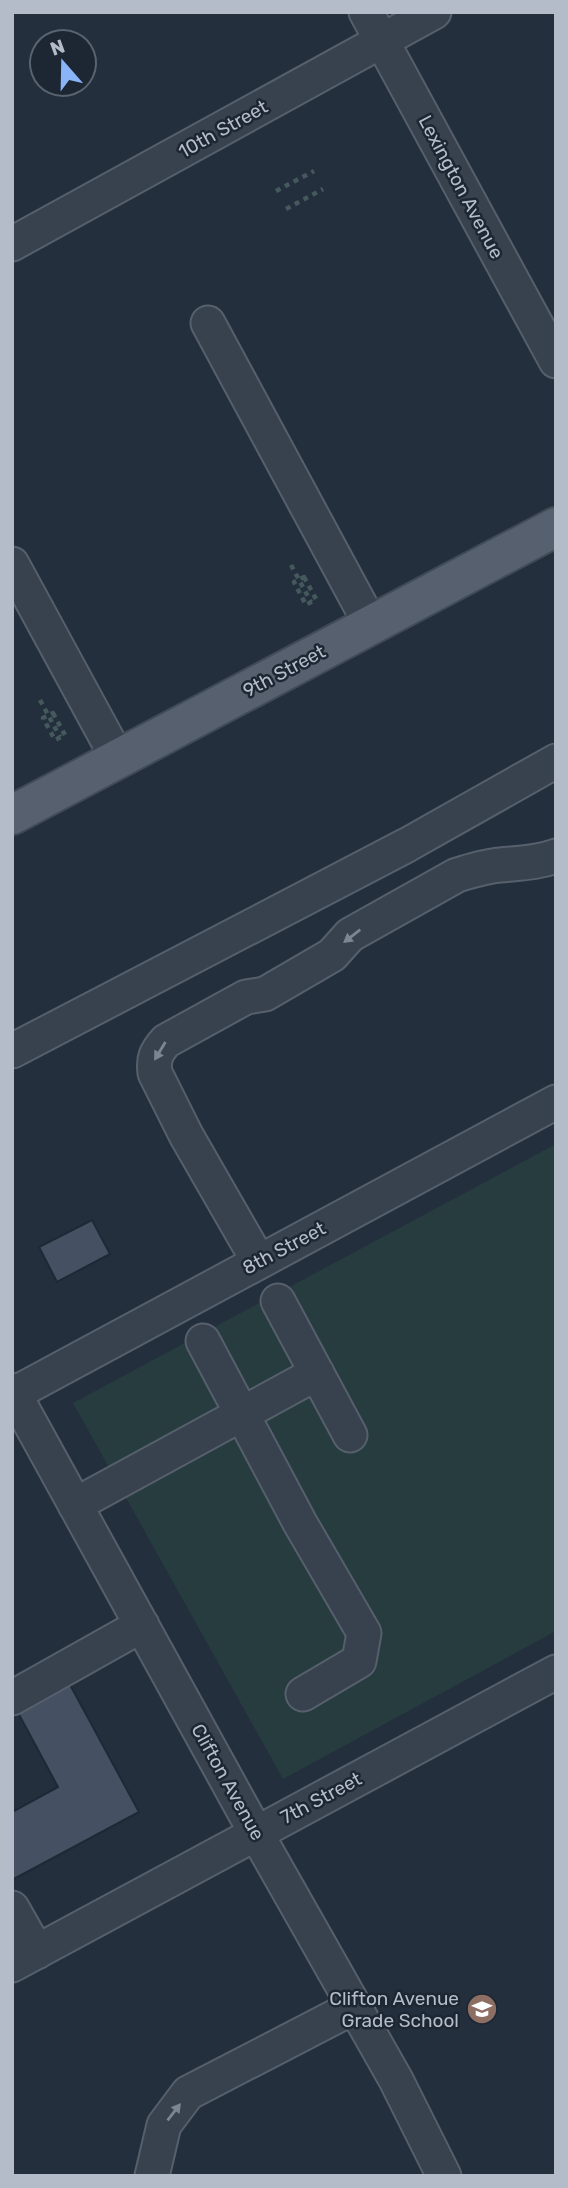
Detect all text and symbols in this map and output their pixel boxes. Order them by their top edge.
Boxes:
north arrow [28,28,98,98]
text: N [47,34,68,61]
street label: 10th Street [174,95,272,163]
street label: Lexington Avenue [413,111,509,263]
street label: 9th Street [239,639,330,702]
one-way arrow [343,929,361,944]
one-way arrow [154,1041,166,1060]
street label: 8th Street [239,1216,330,1279]
street label: Clifton Avenue [186,1720,270,1844]
street label: 7th Street [277,1767,366,1829]
place label: Clifton Avenue Grade School [329,1987,459,2032]
school or university icon: Clifton Avenue Grade School [465,1992,499,2026]
one-way arrow [166,2103,180,2121]

